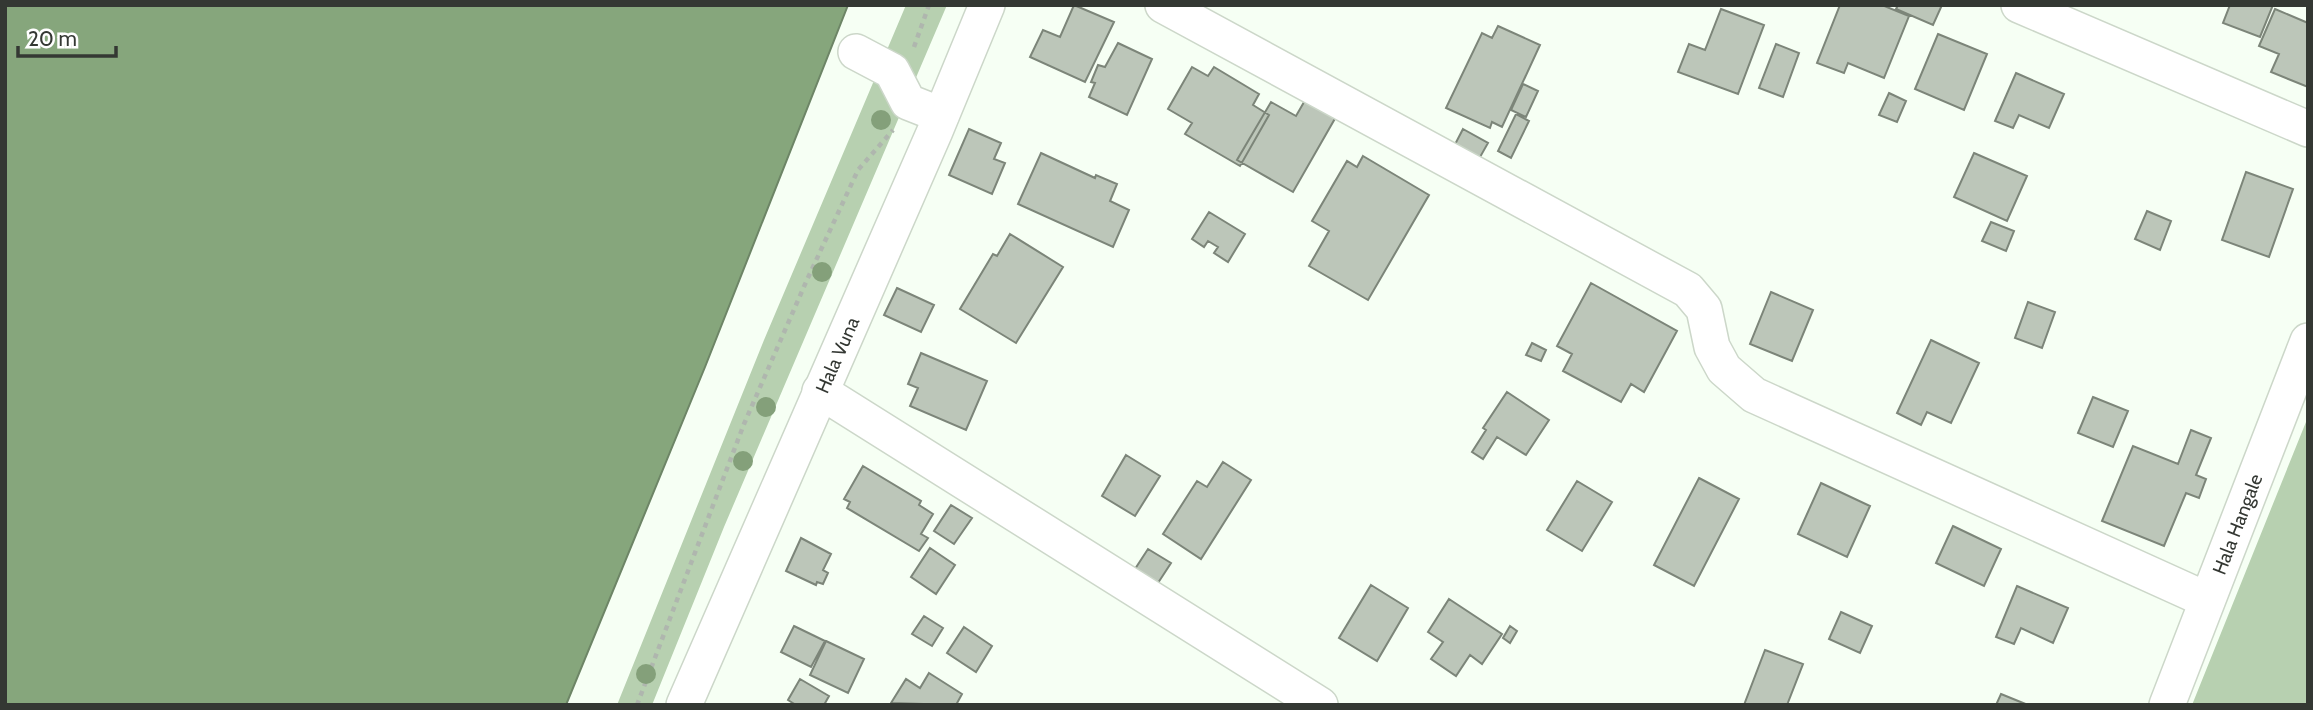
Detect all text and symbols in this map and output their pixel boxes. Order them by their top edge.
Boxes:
scale bar [18,14,116,58]
text: 20 m [28,26,77,51]
street label: Hala Vuna [811,314,864,397]
street label: Hala Hangale [2208,470,2267,578]

